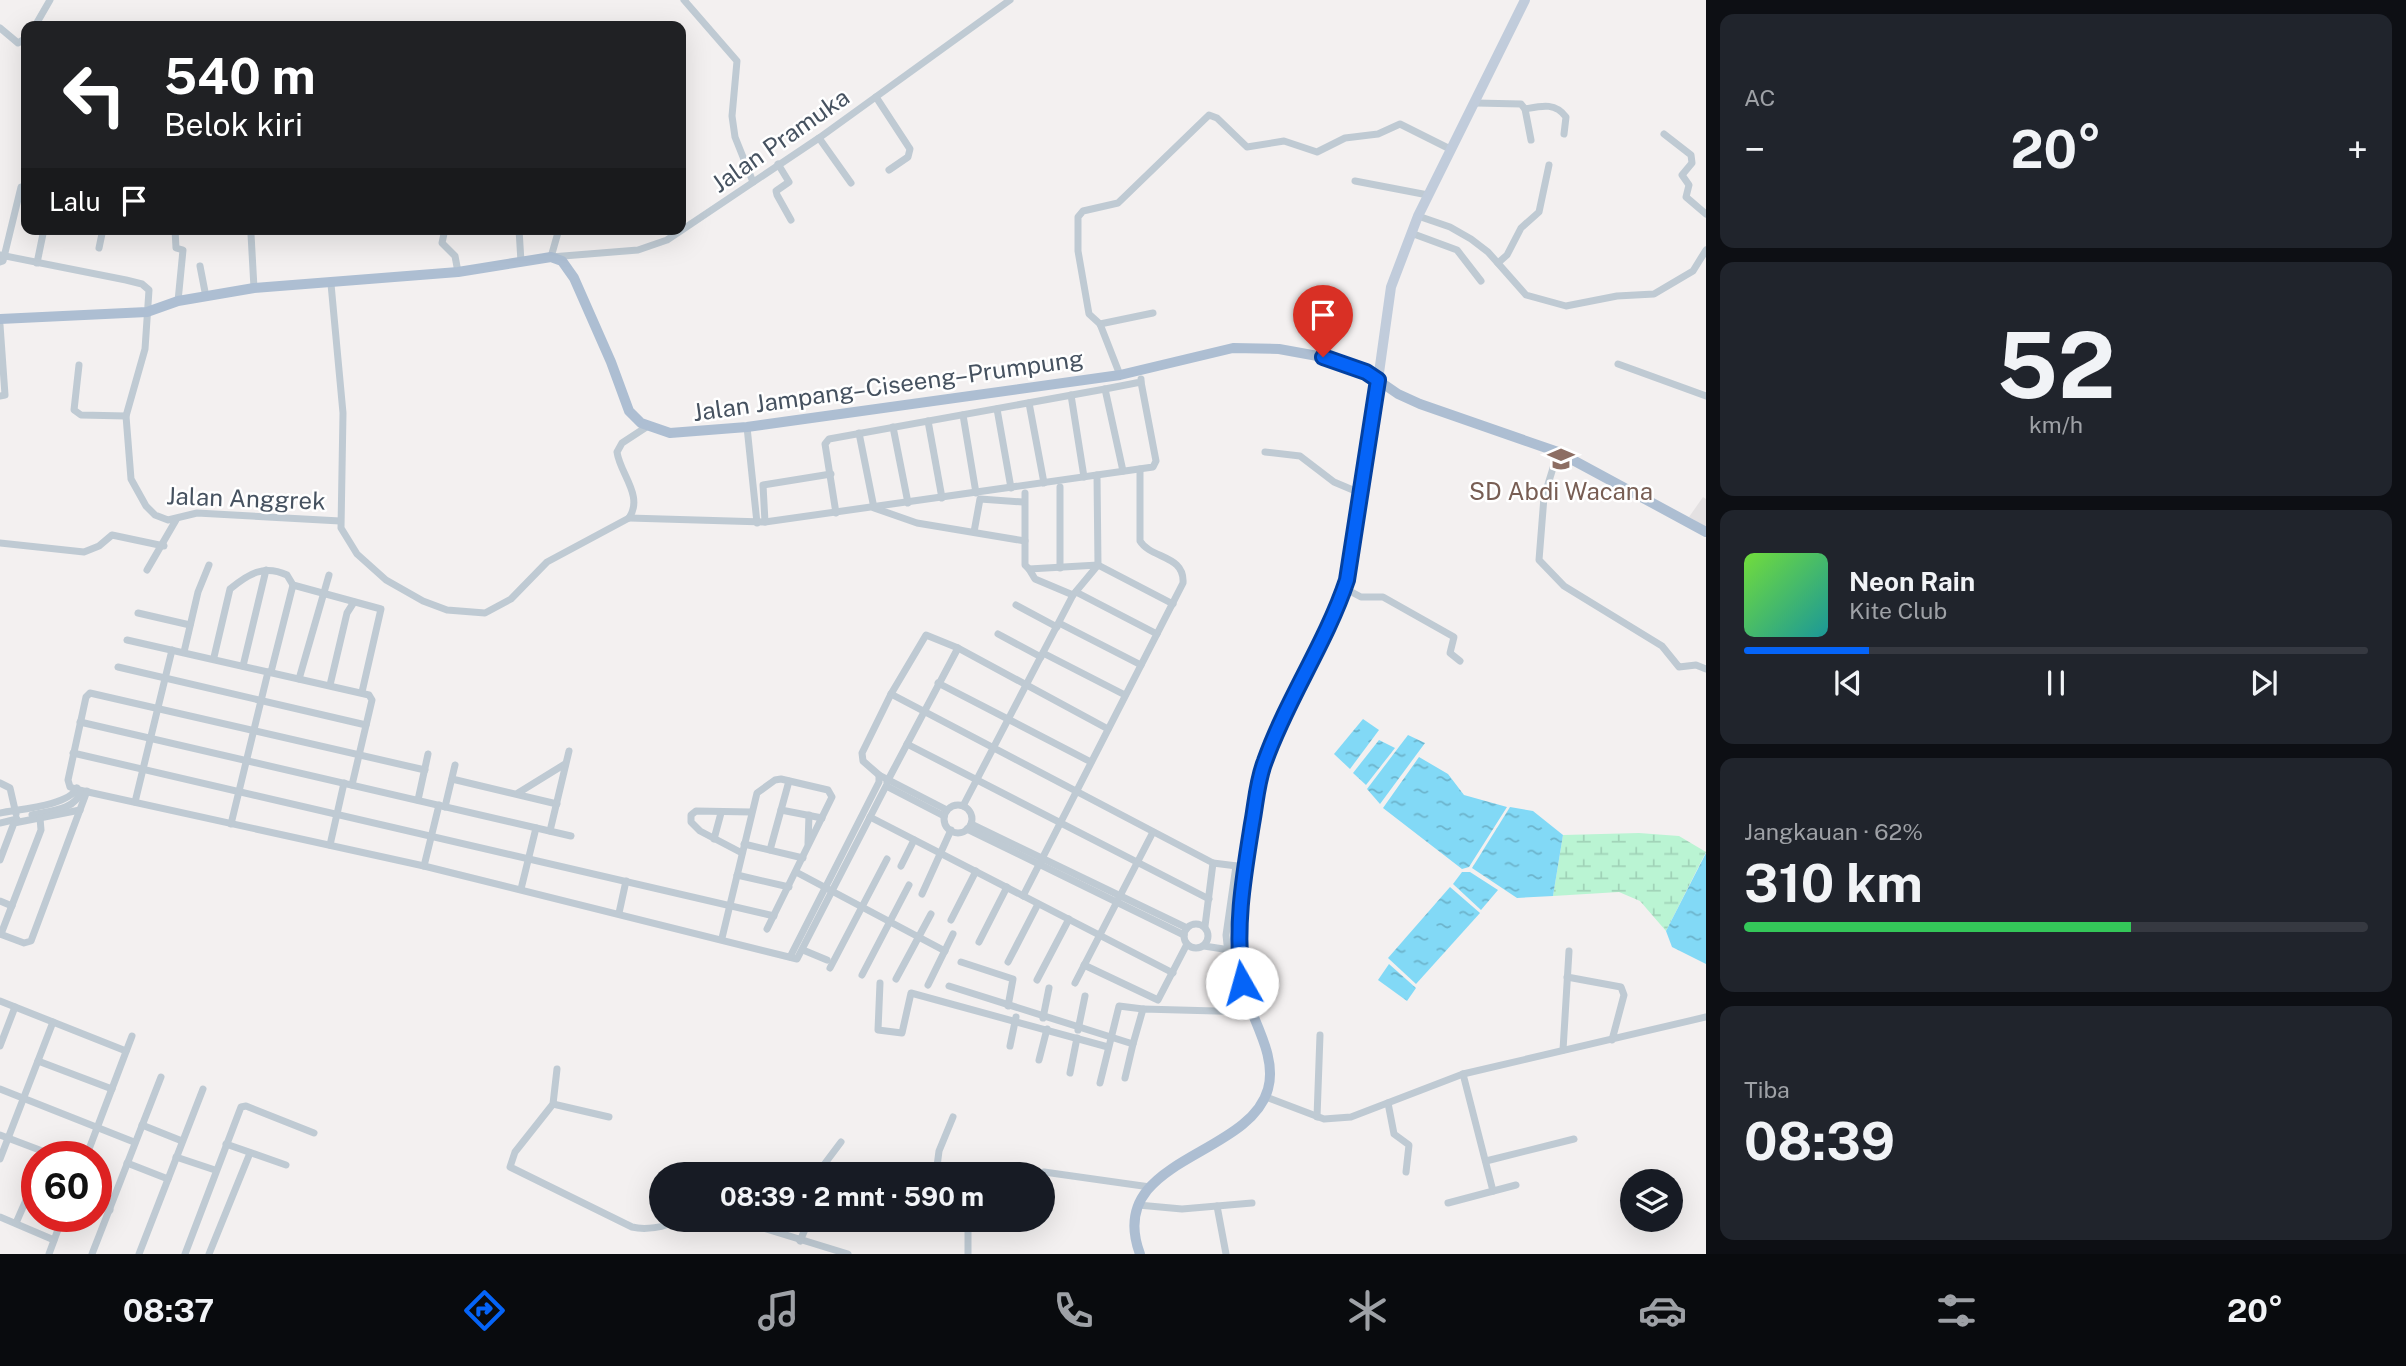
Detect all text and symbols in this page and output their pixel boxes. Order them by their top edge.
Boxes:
text: 540 m [164,47,316,105]
icon: left [49,49,140,140]
street label: Jalan Pramuka [706,82,854,198]
text: AC [1744,84,1775,111]
text: Belok kiri [164,106,303,143]
text: 20° [2010,119,2102,180]
text: − [1744,127,1765,172]
text: + [2347,127,2368,172]
icon: arrive [115,182,153,220]
text: Lalu [49,186,101,217]
pin [1293,285,1353,357]
icon: arrive [1304,296,1342,334]
text: 52 [1996,312,2116,418]
street label: Jalan Jampang–Ciseeng–Prumpung [691,344,1085,426]
text: km/h [2029,411,2083,438]
school or university icon: SD Abdi Wacana [1546,444,1576,474]
place label: SD Abdi Wacana [1469,477,1653,505]
street label: Jalan Anggrek [166,481,326,515]
text: Neon Rain [1849,566,1975,597]
text: Kite Club [1849,597,1947,624]
icon: previous [1829,664,1867,702]
icon: pause [2037,664,2075,702]
icon: next [2245,664,2283,702]
text: Jangkauan · 62% [1744,818,1923,845]
text: 310 km [1744,853,1923,914]
position arrow [1205,946,1279,1020]
text: Tiba [1744,1076,1790,1103]
text: 08:39 [1744,1111,1895,1172]
speed limit sign: 60 [21,1141,112,1232]
map controls [1620,1169,1683,1232]
button: layers [1620,1169,1683,1232]
text: 08:39 · 2 mnt · 590 m [720,1181,984,1212]
icon: directions [460,1286,509,1335]
icon: music [754,1286,803,1335]
icon: phone [1049,1286,1098,1335]
icon: climate [1343,1286,1392,1335]
icon: car [1638,1286,1687,1335]
icon: filters [1932,1286,1981,1335]
text: 08:37 [123,1292,214,1329]
text: 20° [2227,1292,2283,1329]

